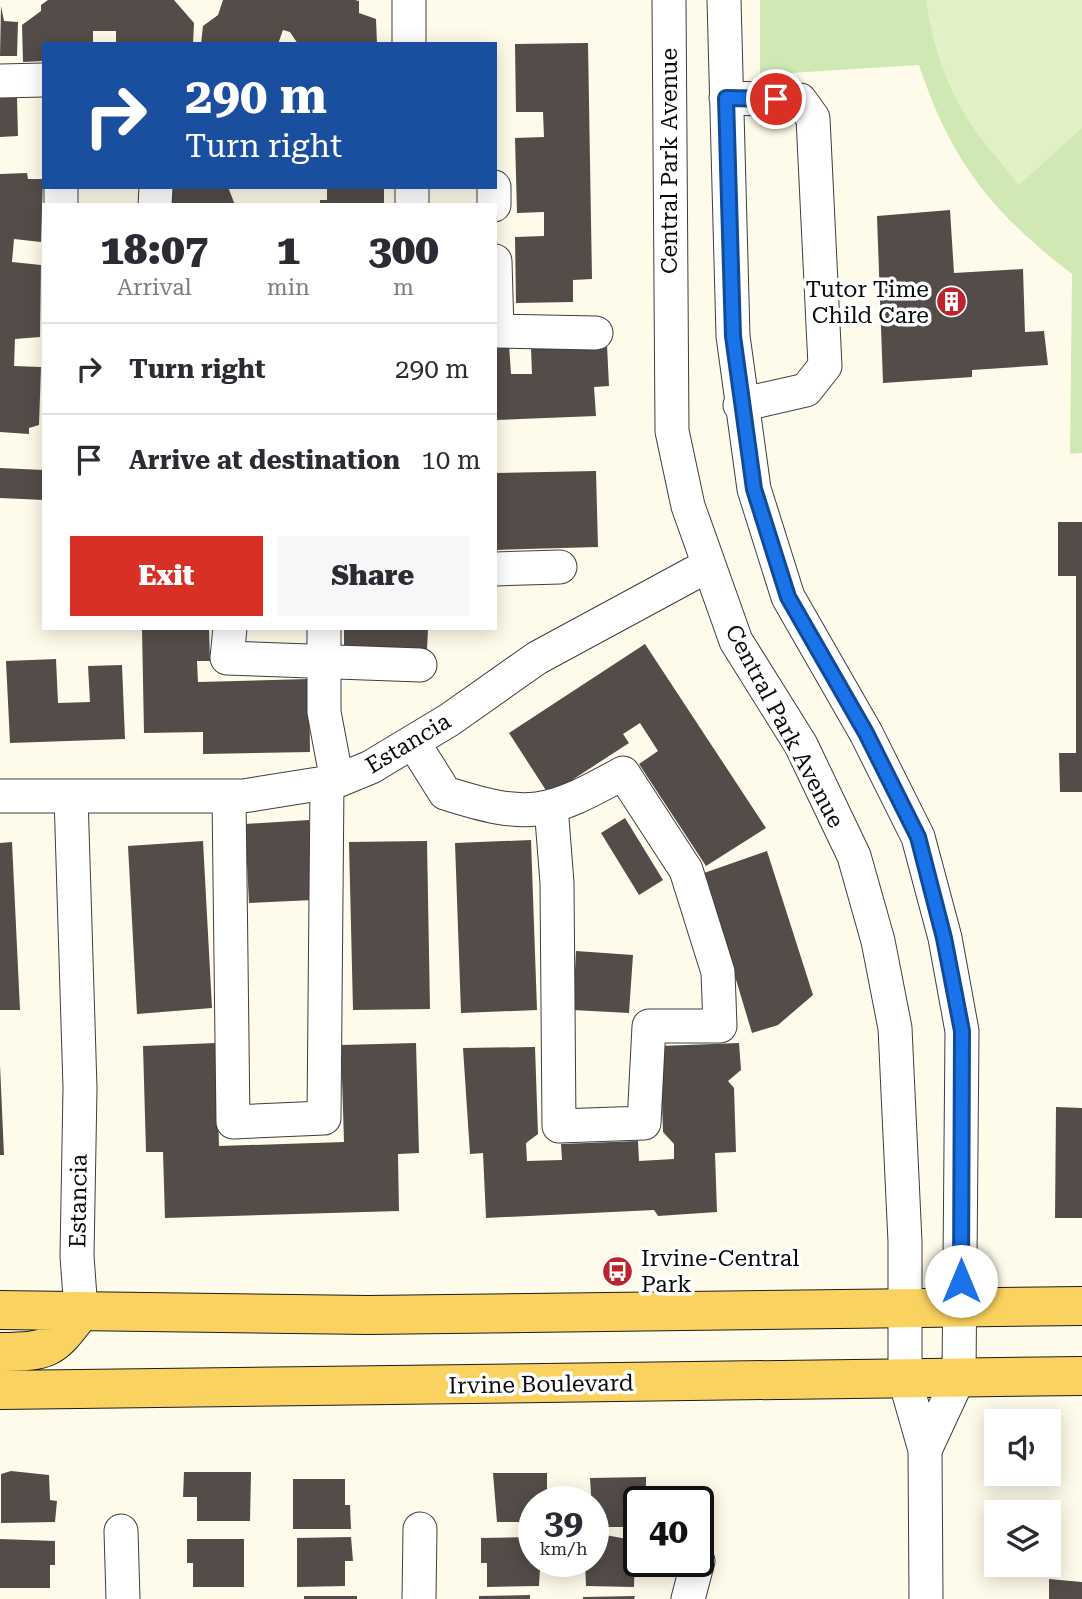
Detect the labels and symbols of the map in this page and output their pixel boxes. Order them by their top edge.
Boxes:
street label: Central Park Avenue [656,48,683,274]
pin [746,69,806,129]
place label: Tutor Time Child Care [805,276,929,329]
building icon: Tutor Time Child Care [935,285,969,319]
street label: Central Park Avenue [720,620,850,832]
street label: Estancia [361,707,456,779]
street label: Estancia [64,1153,93,1248]
position arrow [924,1244,998,1318]
place label: Irvine-Central Park [641,1245,799,1298]
bus stop icon: Irvine-Central Park [601,1254,635,1288]
street label: Irvine Boulevard [448,1369,634,1400]
speed limit sign: 40 [623,1486,714,1577]

